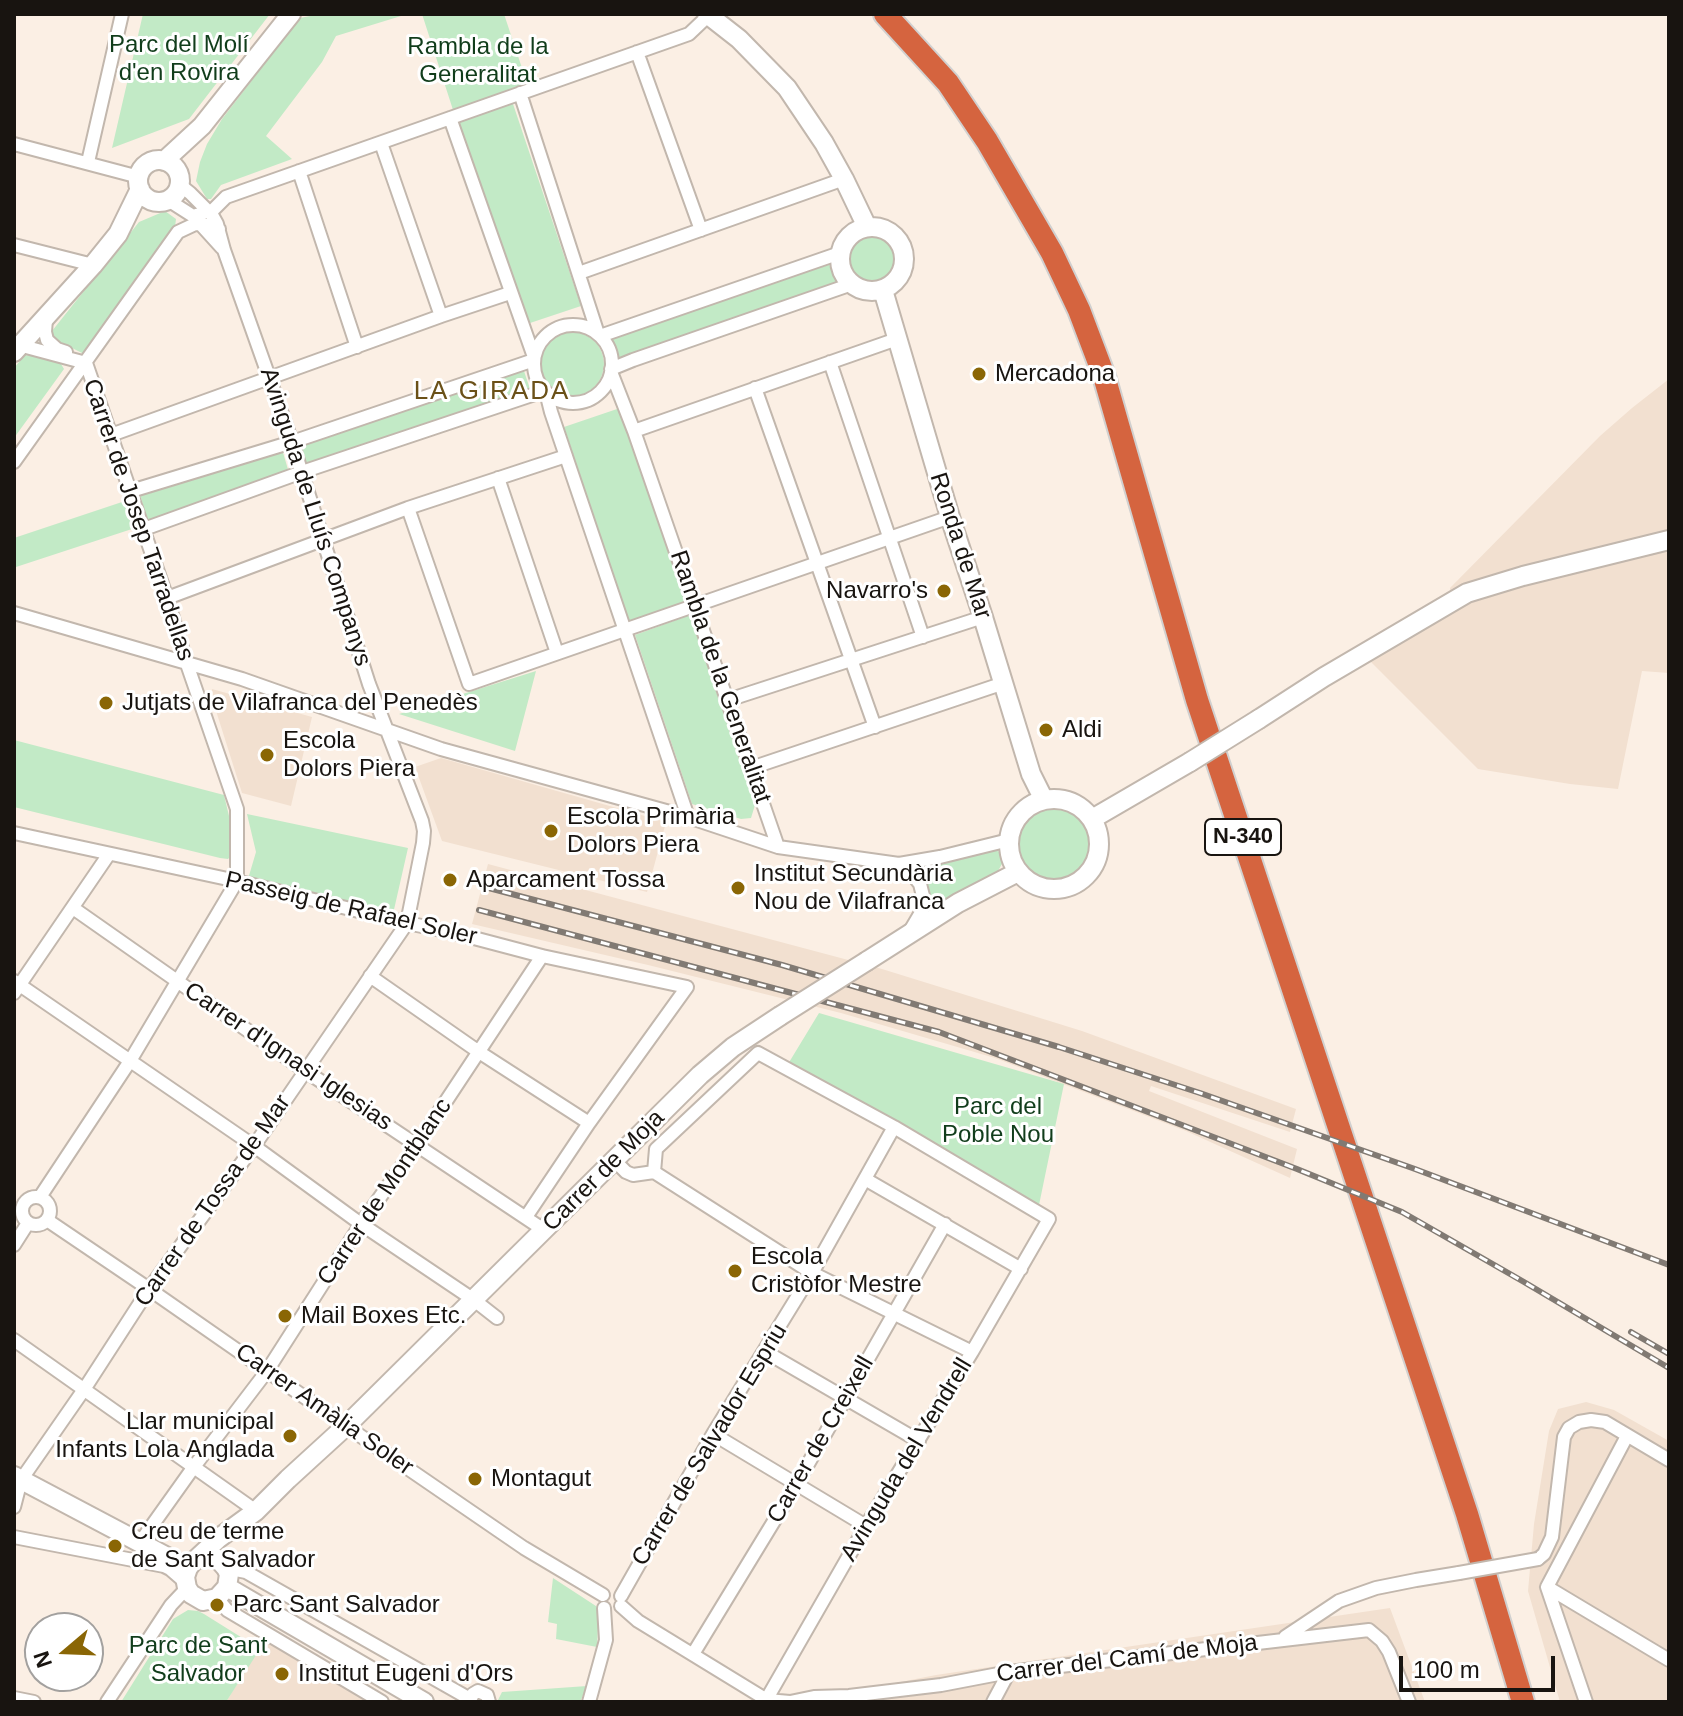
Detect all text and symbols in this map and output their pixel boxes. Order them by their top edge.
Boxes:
park label: Parc del Molí d'en Rovira [109,31,249,87]
park label: Rambla de la Generalitat [407,33,549,89]
place label: Mercadona [995,360,1115,388]
street label: Avinguda de Lluís Companys [253,364,377,670]
marker: Mercadona [970,365,988,383]
street label: Carrer de Josep Tarradellas [76,375,200,665]
district label: LA GIRADA [414,376,570,408]
street label: Ronda de Mar [923,469,997,623]
street label: Rambla de la Generalitat [663,547,777,807]
place label: Navarro's [826,577,928,605]
marker: Navarro's [935,582,953,600]
place label: Jutjats de Vilafranca del Penedès [122,689,478,717]
marker: Jutjats de Vilafranca del Penedès [97,694,115,712]
place label: Aldi [1062,716,1102,744]
marker: Aldi [1037,721,1055,739]
place label: Escola Dolors Piera [283,727,415,783]
marker: Escola Dolors Piera [258,746,276,764]
place label: Escola Primària Dolors Piera [567,803,735,859]
road number: N-340 [1205,819,1281,855]
marker: Escola Primària Dolors Piera [542,822,560,840]
place label: Institut Secundària Nou de Vilafranca [754,860,953,916]
street label: Passeig de Rafael Soler [222,866,480,952]
place label: Aparcament Tossa [466,866,665,894]
marker: Aparcament Tossa [441,871,459,889]
marker: Institut Secundària Nou de Vilafranca [729,879,747,897]
street label: Carrer d'Ignasi Iglesias [179,977,397,1137]
street label: Carrer de Tossa de Mar [129,1089,297,1313]
street label: Carrer de Montblanc [312,1093,458,1291]
park label: Parc del Poble Nou [942,1093,1054,1149]
street label: Carrer de Moja [537,1104,671,1238]
place label: Escola Cristòfor Mestre [751,1243,922,1299]
marker: Escola Cristòfor Mestre [726,1262,744,1280]
place label: Mail Boxes Etc. [301,1302,466,1330]
marker: Mail Boxes Etc. [276,1307,294,1325]
street label: Carrer de Salvador Espriu [626,1319,794,1571]
street label: Carrer Amàlia Soler [229,1338,419,1482]
street label: Carrer de Creixell [762,1351,880,1529]
street label: Avinguda del Vendrell [835,1353,979,1567]
place label: Llar municipal Infants Lola Anglada [55,1408,274,1464]
marker: Llar municipal Infants Lola Anglada [281,1427,299,1445]
place label: Montagut [491,1465,591,1493]
marker: Montagut [466,1470,484,1488]
place label: Creu de terme de Sant Salvador [131,1518,315,1574]
marker: Creu de terme de Sant Salvador [106,1537,124,1555]
place label: Parc Sant Salvador [233,1591,440,1619]
marker: Parc Sant Salvador [208,1596,226,1614]
north arrow [24,1612,104,1692]
street label: Carrer del Camí de Moja [995,1629,1259,1689]
park label: Parc de Sant Salvador [129,1632,267,1688]
scale bar [1403,1640,1559,1690]
text: N [28,1648,57,1671]
text: 100 m [1413,1656,1480,1683]
place label: Institut Eugeni d'Ors [298,1660,513,1688]
marker: Institut Eugeni d'Ors [273,1665,291,1683]

